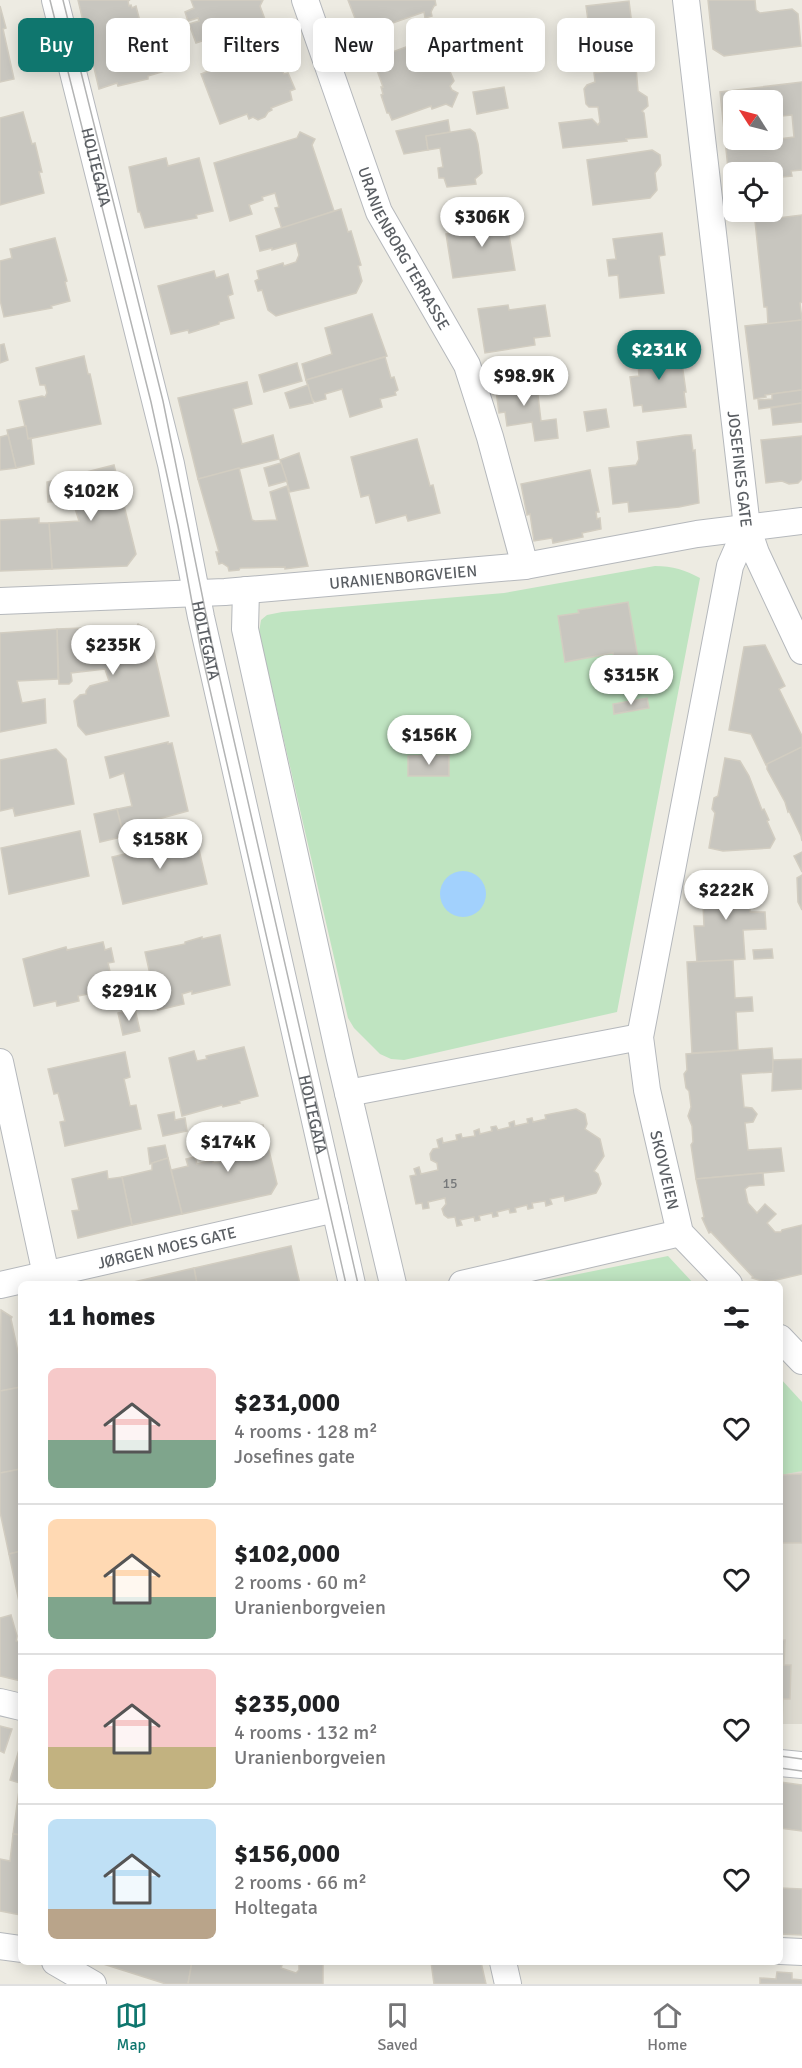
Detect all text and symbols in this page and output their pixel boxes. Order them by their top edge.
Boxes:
chip: Buy [18,18,94,72]
chip: Rent [106,18,190,72]
chip: Filters [202,18,301,72]
chip: New [313,18,394,72]
chip: Apartment [406,18,545,72]
chip: House [557,18,655,72]
north arrow [723,90,783,150]
map controls [723,90,783,222]
street label: HOLTEGATA [76,126,115,209]
button: locate [723,162,783,222]
street label: URANIENBORG TERRASSE [353,164,454,334]
pin: $306K [440,197,524,248]
text: $306K [454,204,510,229]
pin: $231K [617,330,701,381]
text: $231K [631,337,687,362]
pin: $98.9K [475,356,573,407]
text: $98.9K [493,363,555,388]
street label: JOSEFINES GATE [723,410,756,528]
pin: $102K [49,471,133,522]
text: $102K [63,478,119,503]
street label: URANIENBORGVEIEN [329,561,478,594]
street label: HOLTEGATA [187,599,224,682]
pin: $235K [71,625,155,676]
text: $235K [85,632,141,657]
pin: $315K [589,655,673,706]
text: $315K [603,662,659,687]
pin: $156K [387,715,471,766]
text: $156K [401,722,457,747]
pin: $158K [118,819,202,870]
text: $158K [132,826,188,851]
pin: $222K [684,870,768,921]
text: $222K [698,877,754,902]
pin: $291K [87,971,171,1022]
text: $291K [101,978,157,1003]
street label: HOLTEGATA [294,1073,331,1156]
pin: $174K [186,1122,270,1173]
text: $174K [200,1129,256,1154]
street label: SKOVVEIEN [645,1129,683,1212]
house number: 15 [442,1175,458,1192]
street label: JØRGEN MOES GATE [96,1223,238,1274]
text: 11 homes [48,1301,155,1333]
icon: filters [720,1301,753,1334]
text: $231,000 [234,1387,340,1419]
icon: home [96,1392,168,1464]
icon: heart [720,1412,753,1445]
text: 4 rooms · 128 m² [234,1419,378,1444]
text: Josefines gate [234,1444,355,1469]
text: $102,000 [234,1538,340,1570]
icon: home [96,1543,168,1615]
icon: heart [720,1563,753,1596]
text: 2 rooms · 60 m² [234,1570,367,1595]
text: Uranienborgveien [234,1595,386,1620]
text: $235,000 [234,1688,340,1720]
icon: home [96,1693,168,1765]
icon: heart [720,1713,753,1746]
text: 4 rooms · 132 m² [234,1720,378,1745]
text: Uranienborgveien [234,1745,386,1770]
text: $156,000 [234,1838,340,1870]
icon: home [96,1843,168,1915]
icon: heart [720,1863,753,1896]
text: 2 rooms · 66 m² [234,1870,367,1895]
text: Holtegata [234,1895,318,1920]
tab: Map [115,1999,148,2055]
tab: Saved [377,1999,418,2055]
tab: Home [647,1999,687,2055]

